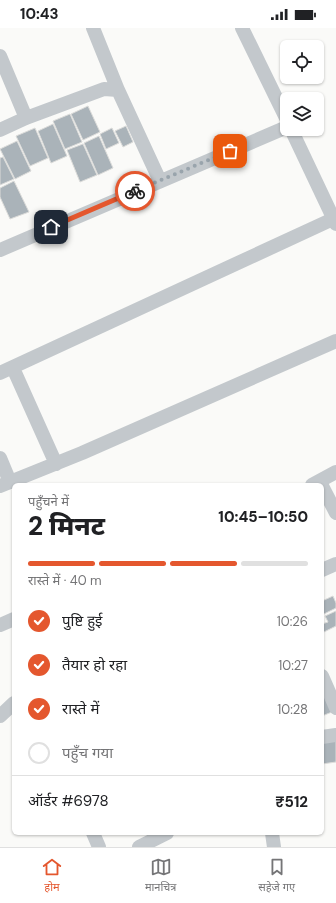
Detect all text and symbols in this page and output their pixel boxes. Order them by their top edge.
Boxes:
text: 10:43 [20,4,59,24]
map controls [280,40,324,136]
button: locate [280,40,324,84]
button: layers [280,92,324,136]
pin [213,134,247,168]
icon: bag [219,140,241,162]
courier [115,171,155,211]
icon: bike [124,180,146,202]
pin [34,210,68,244]
icon: home [40,216,62,238]
text: पहुँचने में [28,493,69,510]
text: 10:45–10:50 [218,507,308,527]
text: 2 मिनट [28,509,105,543]
text: रास्ते में · 40 m [28,572,102,589]
icon: check [28,610,50,632]
text: पुष्टि हुई [62,611,103,631]
text: 10:26 [277,613,308,630]
icon: check [28,654,50,676]
text: तैयार हो रहा [62,655,127,675]
text: 10:27 [278,657,308,674]
icon: check [28,698,50,720]
text: रास्ते में [62,699,99,719]
text: 10:28 [277,701,308,718]
text: पहुँच गया [62,743,113,763]
text: ऑर्डर #6978 [28,791,109,811]
text: ₹512 [275,792,308,812]
tab: होम [41,856,63,895]
tab: मानचित्र [145,856,176,895]
tab: सहेजे गए [258,856,295,895]

